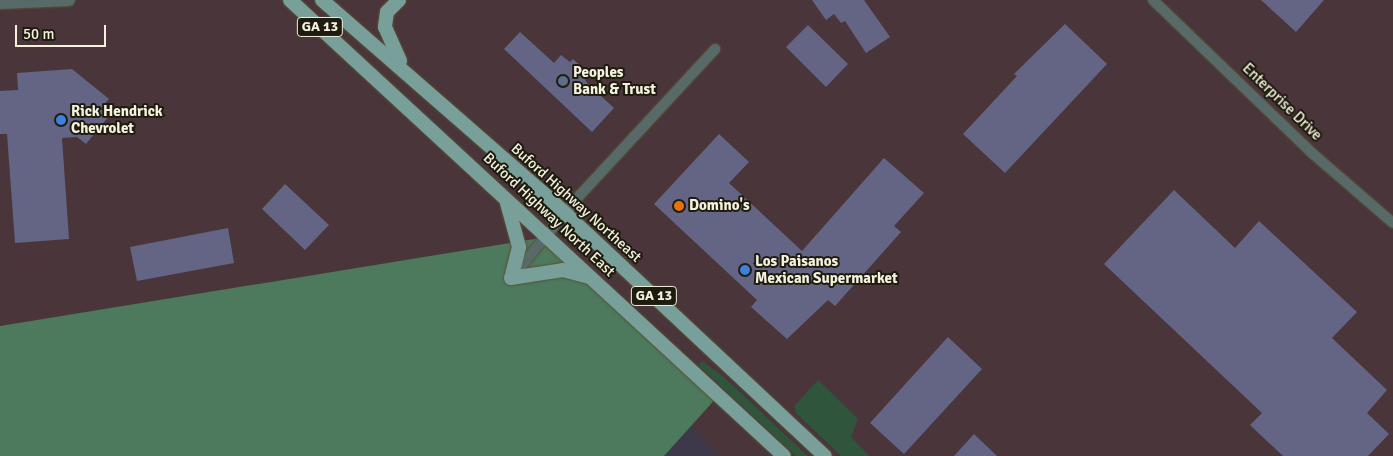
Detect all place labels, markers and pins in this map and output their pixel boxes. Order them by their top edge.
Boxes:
place label: Peoples Bank & Trust [573,63,656,98]
marker: Peoples Bank & Trust [557,75,569,87]
place label: Rick Hendrick Chevrolet [71,102,163,137]
marker: Rick Hendrick Chevrolet [55,114,67,126]
place label: Domino's [689,197,750,215]
marker: Domino's [673,200,685,212]
place label: Los Paisanos Mexican Supermarket [755,252,898,287]
marker: Los Paisanos Mexican Supermarket [739,264,751,276]

